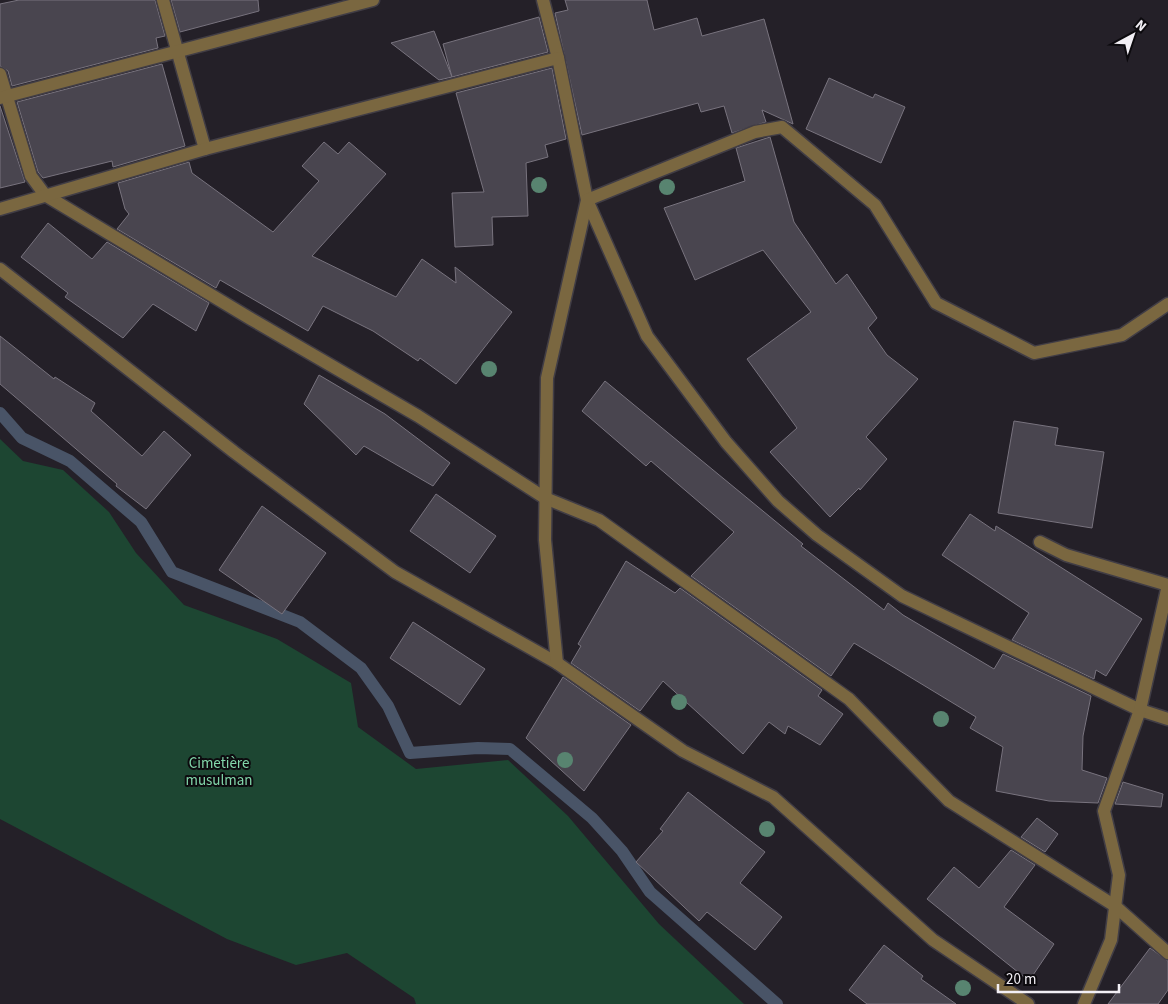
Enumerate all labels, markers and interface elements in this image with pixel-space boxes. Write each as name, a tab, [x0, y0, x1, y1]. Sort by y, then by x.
north arrow	[1108, 10, 1158, 60]
text: N	[1131, 15, 1151, 36]
park label: Cimetière musulman	[185, 753, 253, 791]
scale bar	[998, 962, 1119, 994]
text: 20 m	[1006, 969, 1036, 990]

